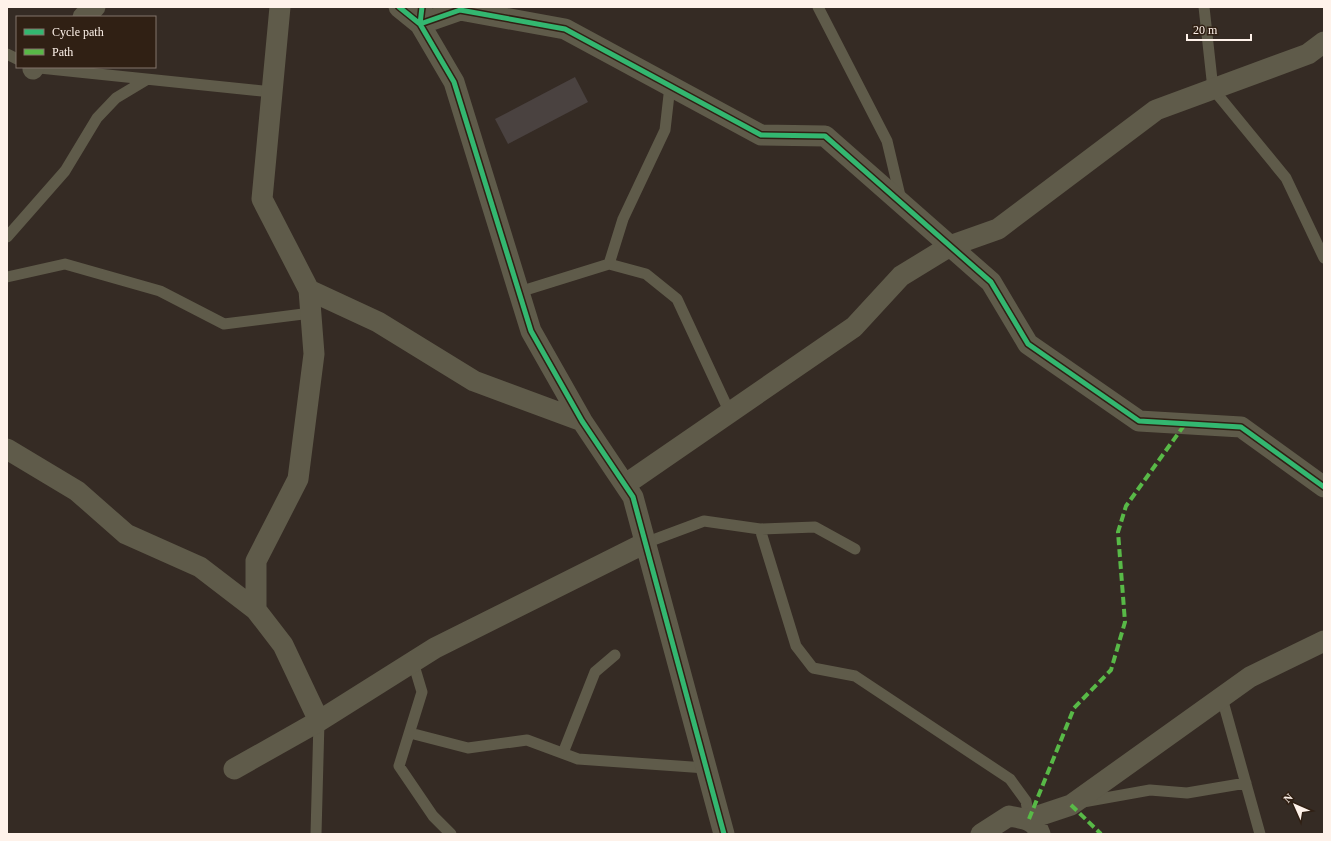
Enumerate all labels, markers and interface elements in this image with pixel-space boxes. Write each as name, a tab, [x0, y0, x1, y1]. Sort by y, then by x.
legend	[16, 16, 156, 68]
scale bar	[1187, 16, 1251, 42]
text: 20 m	[1193, 23, 1218, 37]
text: Cycle path	[52, 25, 104, 39]
text: Path	[52, 45, 73, 59]
north arrow	[1275, 785, 1315, 825]
text: N	[1281, 791, 1295, 805]

